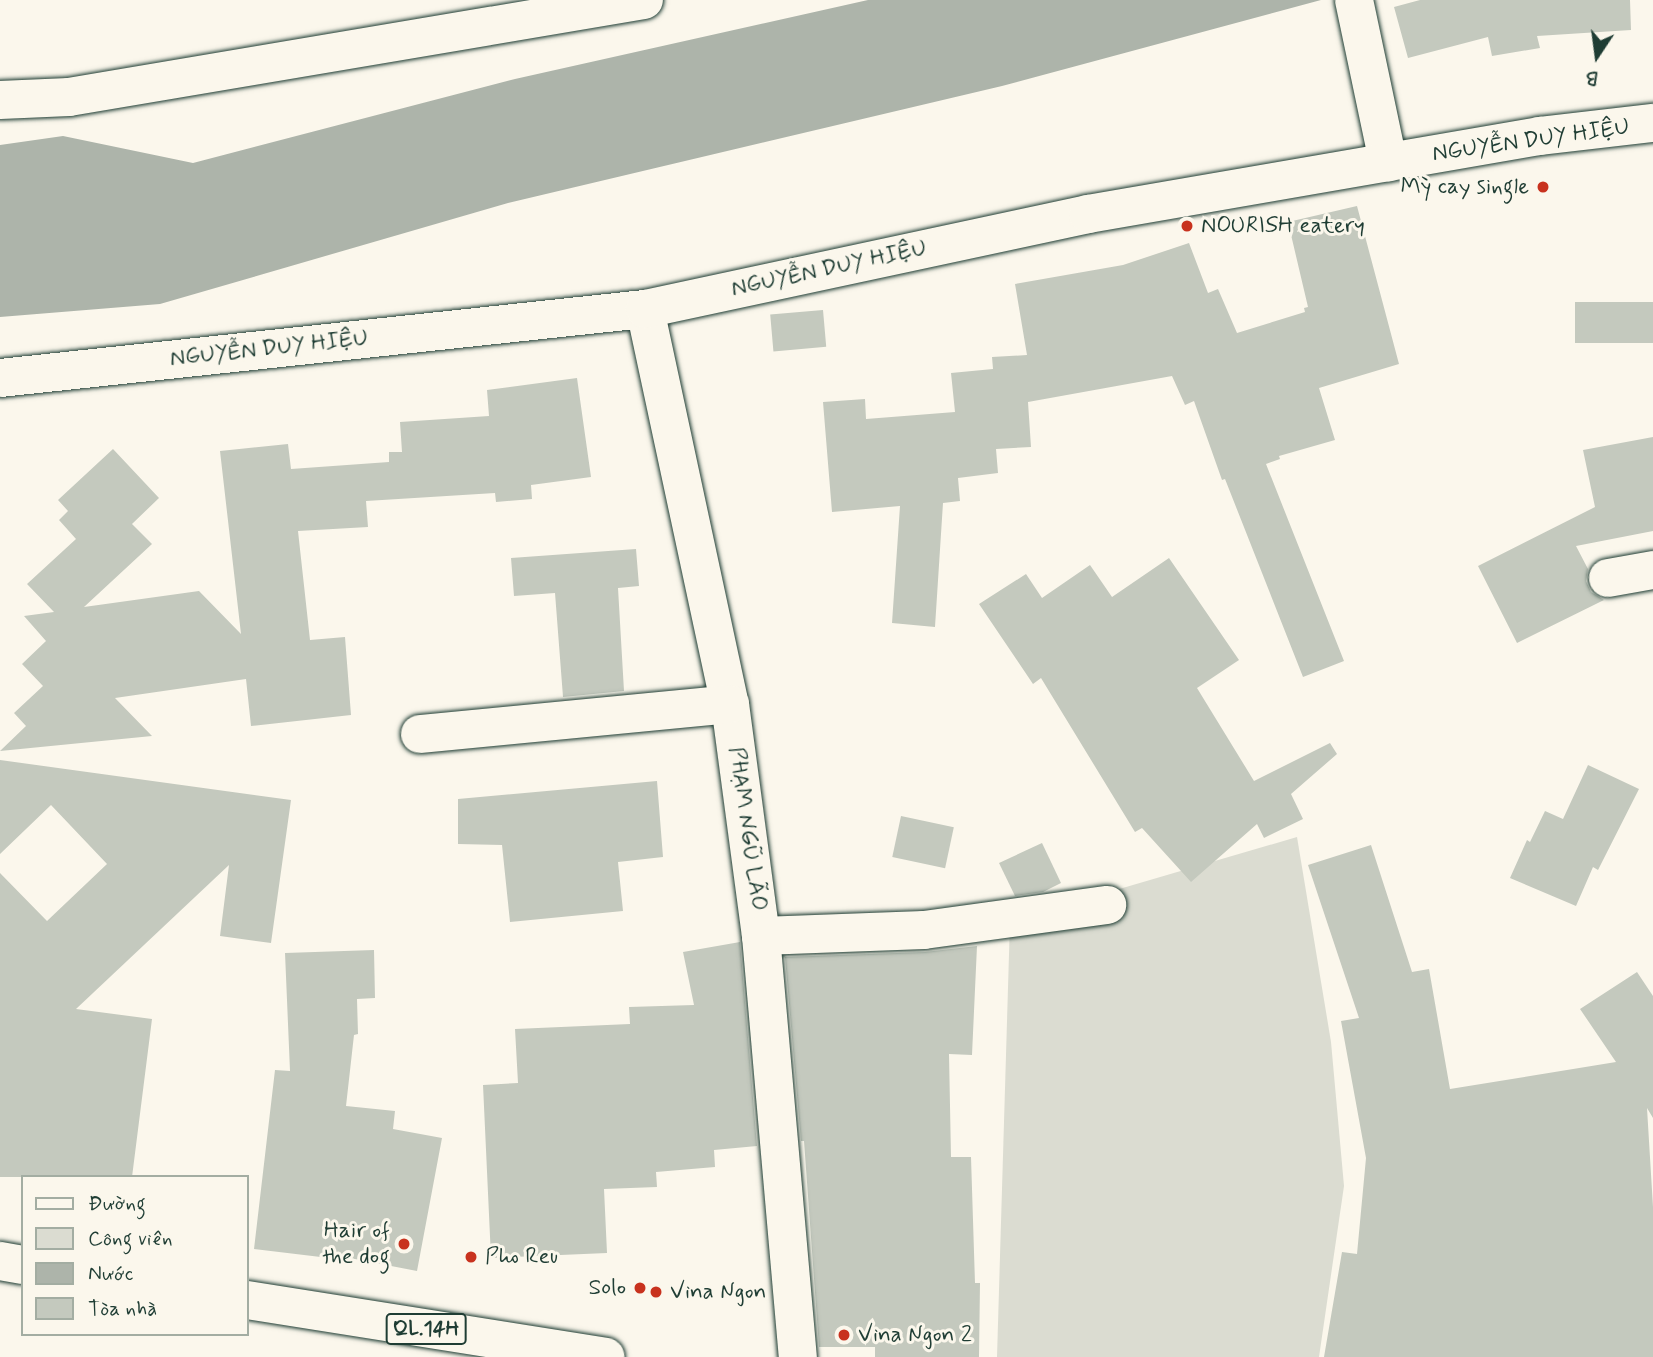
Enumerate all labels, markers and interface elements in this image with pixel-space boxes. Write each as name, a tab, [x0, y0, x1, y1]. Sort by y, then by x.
north arrow	[1562, 21, 1632, 91]
text: B	[1583, 63, 1601, 90]
street label: NGUYỄN DUY HIỆU	[1431, 114, 1631, 168]
place label: Mỳ cay single	[1396, 173, 1529, 201]
marker: Mỳ cay single	[1535, 179, 1551, 195]
place label: NOURISH eatery	[1201, 212, 1365, 240]
marker: NOURISH eatery	[1179, 218, 1195, 234]
street label: NGUYỄN DUY HIỆU	[729, 235, 929, 303]
street label: NGUYỄN DUY HIỆU	[169, 325, 369, 373]
street label: PHẠM NGŨ LÃO	[722, 746, 772, 912]
legend	[21, 1175, 248, 1336]
text: Đường	[88, 1190, 146, 1218]
place label: Hair of the dog	[322, 1217, 390, 1271]
text: Công viên	[88, 1225, 173, 1253]
marker: Hair of the dog	[396, 1236, 412, 1252]
place label: Pho Reu	[485, 1243, 558, 1271]
marker: Pho Reu	[463, 1249, 479, 1265]
text: Nước	[88, 1260, 133, 1288]
place label: Solo	[588, 1274, 626, 1302]
place label: Vina Ngon	[670, 1278, 773, 1306]
marker: Solo	[632, 1280, 648, 1296]
marker: Vina Ngon	[648, 1284, 664, 1300]
text: Tòa nhà	[88, 1295, 157, 1323]
road number: QL.14H	[384, 1312, 468, 1346]
place label: Vina Ngon 2	[858, 1321, 979, 1349]
marker: Vina Ngon 2	[836, 1327, 852, 1343]

